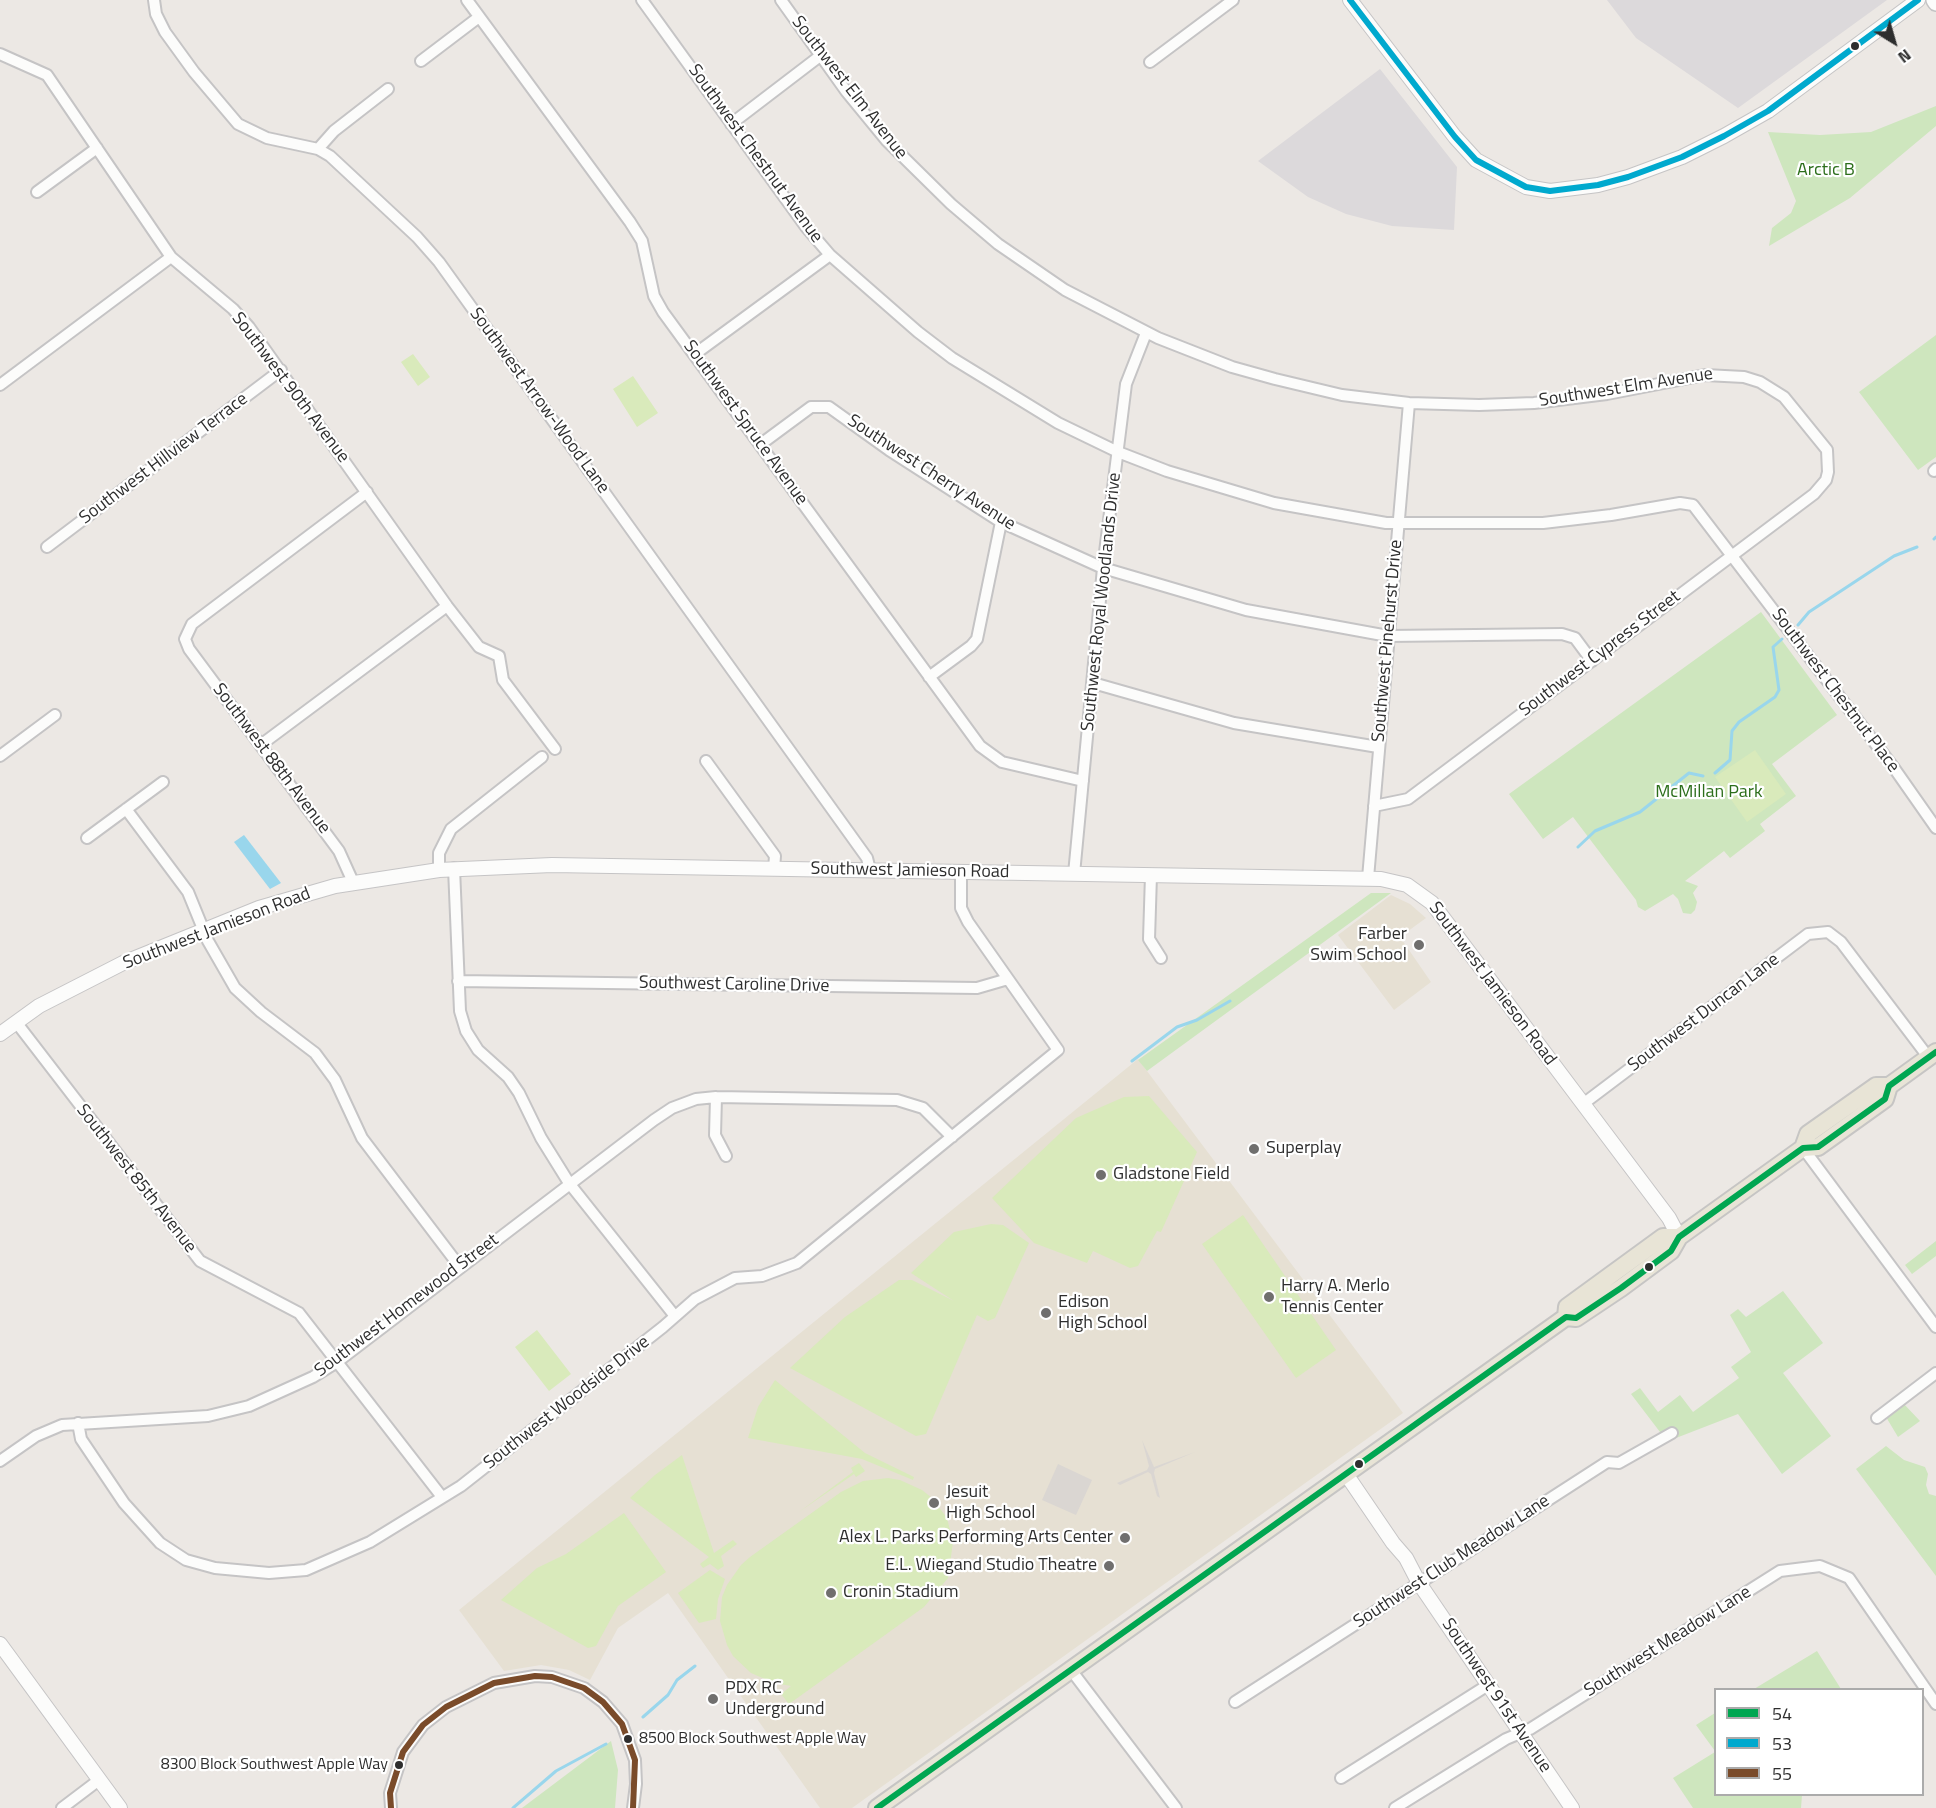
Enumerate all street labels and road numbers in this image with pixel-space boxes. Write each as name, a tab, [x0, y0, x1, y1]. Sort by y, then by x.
street label: Southwest Elm Avenue	[786, 12, 912, 164]
street label: Southwest Chestnut Avenue	[683, 61, 827, 247]
street label: Southwest Arrow-Wood Lane	[464, 304, 614, 498]
street label: Southwest 90th Avenue	[226, 309, 354, 467]
street label: Southwest Spruce Avenue	[678, 336, 812, 510]
street label: Southwest Elm Avenue	[1538, 364, 1714, 412]
street label: Southwest Hillview Terrace	[76, 389, 252, 529]
street label: Southwest Cherry Avenue	[843, 411, 1019, 535]
street label: Southwest Royal Woodlands Drive	[1078, 471, 1126, 733]
street label: Southwest Pinehurst Drive	[1368, 539, 1408, 743]
street label: Southwest Cypress Street	[1515, 586, 1685, 722]
street label: Southwest Chestnut Place	[1766, 605, 1904, 777]
street label: Southwest 88th Avenue	[207, 680, 335, 838]
street label: Southwest Jamieson Road	[810, 858, 1010, 884]
street label: Southwest Jamieson Road	[120, 883, 314, 975]
street label: Southwest Jamieson Road	[1424, 898, 1560, 1070]
street label: Southwest Duncan Lane	[1624, 949, 1784, 1077]
street label: Southwest Caroline Drive	[639, 973, 829, 997]
street label: Southwest 85th Avenue	[71, 1100, 201, 1258]
street label: Southwest Homewood Street	[311, 1230, 503, 1382]
street label: Southwest Woodside Drive	[480, 1332, 654, 1474]
street label: Southwest Club Meadow Lane	[1350, 1491, 1554, 1633]
street label: Southwest Meadow Lane	[1581, 1582, 1755, 1702]
street label: Southwest 91st Avenue	[1436, 1615, 1556, 1777]

